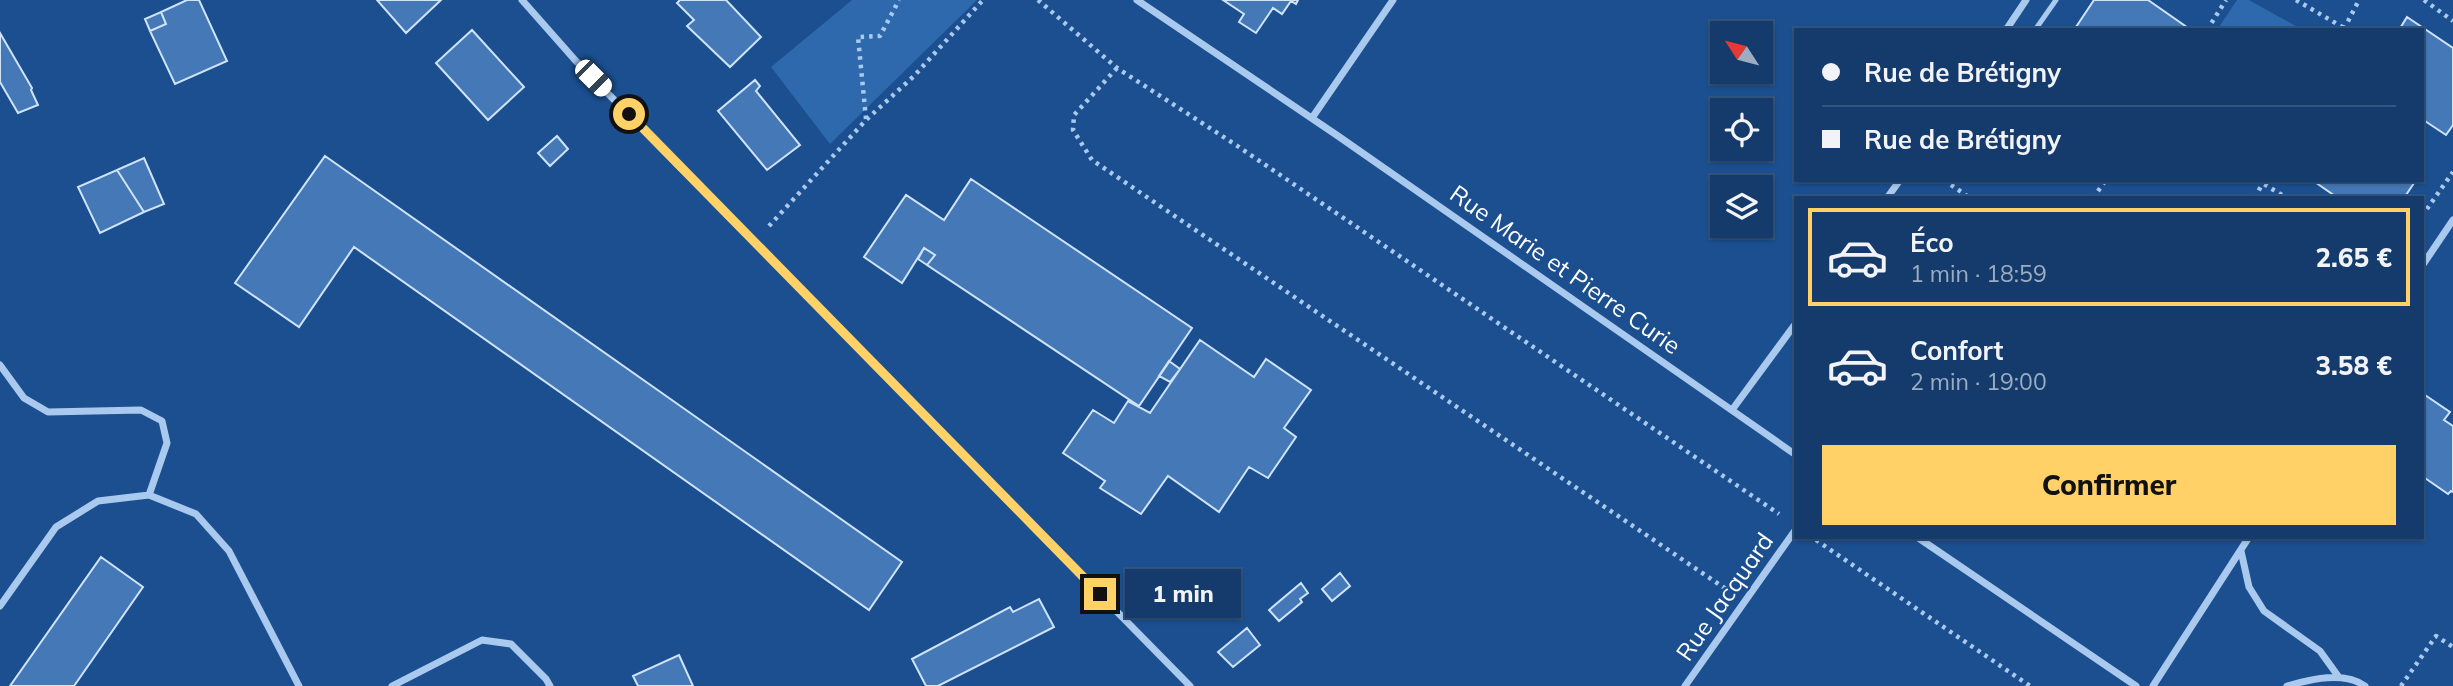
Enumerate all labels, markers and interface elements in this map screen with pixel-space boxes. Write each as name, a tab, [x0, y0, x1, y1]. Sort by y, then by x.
north arrow	[1710, 21, 1773, 84]
map controls	[1710, 21, 1773, 238]
car	[571, 56, 616, 100]
text: Rue de Brétigny	[1864, 56, 2061, 89]
route start	[613, 98, 645, 130]
button: locate	[1710, 98, 1773, 161]
text: Rue de Brétigny	[1864, 123, 2061, 156]
button: layers	[1710, 175, 1773, 238]
street label: Rue Marie et Pierre Curie	[1444, 178, 1687, 360]
icon: car	[1826, 226, 1889, 289]
text: Éco	[1910, 226, 1954, 259]
text: 2.65 €	[2316, 241, 2392, 274]
text: 1 min · 18:59	[1910, 259, 2047, 288]
icon: car	[1826, 334, 1889, 397]
text: Confort	[1910, 334, 2003, 367]
text: 3.58 €	[2316, 349, 2392, 382]
text: 2 min · 19:00	[1910, 367, 2047, 396]
button: Confirmer	[1822, 445, 2396, 525]
street label: Rue Jacquard	[1669, 527, 1779, 666]
callout: 1 min	[1124, 570, 1240, 618]
route end	[1084, 578, 1116, 610]
text: 1 min	[1152, 579, 1214, 608]

